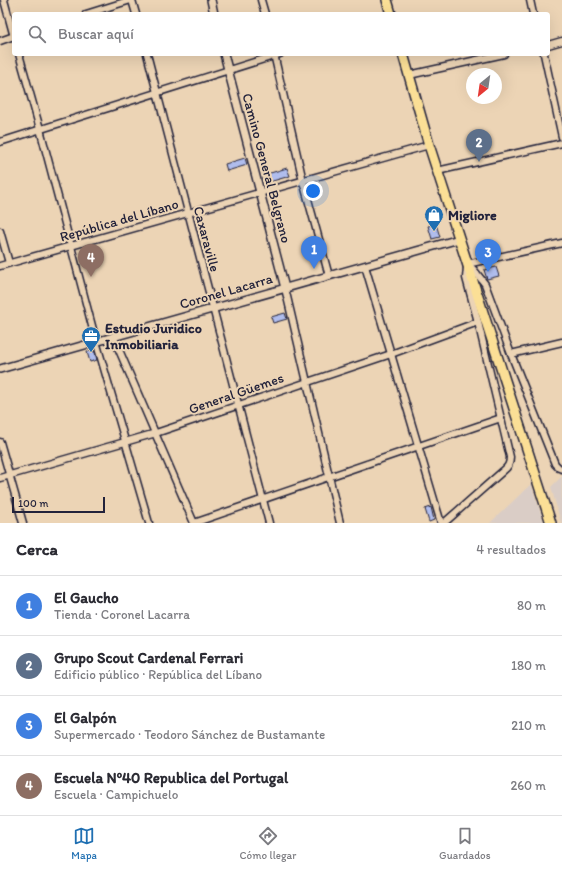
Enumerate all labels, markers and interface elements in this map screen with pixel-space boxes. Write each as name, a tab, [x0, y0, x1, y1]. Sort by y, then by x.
search box	[12, 12, 550, 56]
icon: search	[26, 23, 48, 45]
text: Buscar aquí	[58, 25, 134, 43]
north arrow	[466, 68, 502, 104]
street label: Camino General Belgrano	[238, 91, 295, 245]
pin: 2	[466, 129, 492, 162]
your location	[303, 181, 323, 201]
street label: República del Líbano	[58, 195, 180, 246]
street label: Caxaraville	[190, 204, 224, 274]
shop icon: Migliore	[423, 204, 445, 232]
place label: Migliore	[448, 207, 497, 224]
pin: 1	[301, 236, 327, 269]
pin: 3	[475, 239, 501, 272]
pin: 4	[78, 244, 104, 277]
street label: Coronel Lacarra	[178, 270, 275, 313]
place label: Estudio Juridico Inmobiliaria	[105, 320, 202, 353]
office icon: Estudio Juridico Inmobiliaria	[80, 325, 102, 353]
street label: General Güemes	[186, 369, 286, 418]
scale bar	[12, 495, 105, 514]
text: 100 m	[18, 497, 48, 510]
text: Cerca	[16, 539, 58, 559]
text: 4 resultados	[476, 542, 546, 557]
text: El Gaucho	[54, 589, 119, 607]
text: 1	[26, 598, 32, 613]
text: 80 m	[517, 598, 546, 613]
text: Tienda · Coronel Lacarra	[54, 607, 190, 622]
text: Grupo Scout Cardenal Ferrari	[54, 649, 243, 667]
text: 2	[26, 658, 32, 673]
text: 180 m	[511, 658, 546, 673]
text: Edificio público · República del Líbano	[54, 667, 262, 682]
text: El Galpón	[54, 709, 116, 727]
text: 3	[25, 718, 33, 733]
text: 210 m	[511, 718, 546, 733]
text: Supermercado · Teodoro Sánchez de Bustamante	[54, 727, 325, 742]
text: Escuela Nº40 Republica del Portugal	[54, 769, 288, 787]
text: 4	[25, 778, 33, 793]
text: 260 m	[510, 778, 546, 793]
text: Escuela · Campichuelo	[54, 787, 178, 802]
tab: Mapa	[71, 825, 97, 862]
tab: Cómo llegar	[240, 825, 296, 862]
tab: Guardados	[439, 825, 491, 862]

